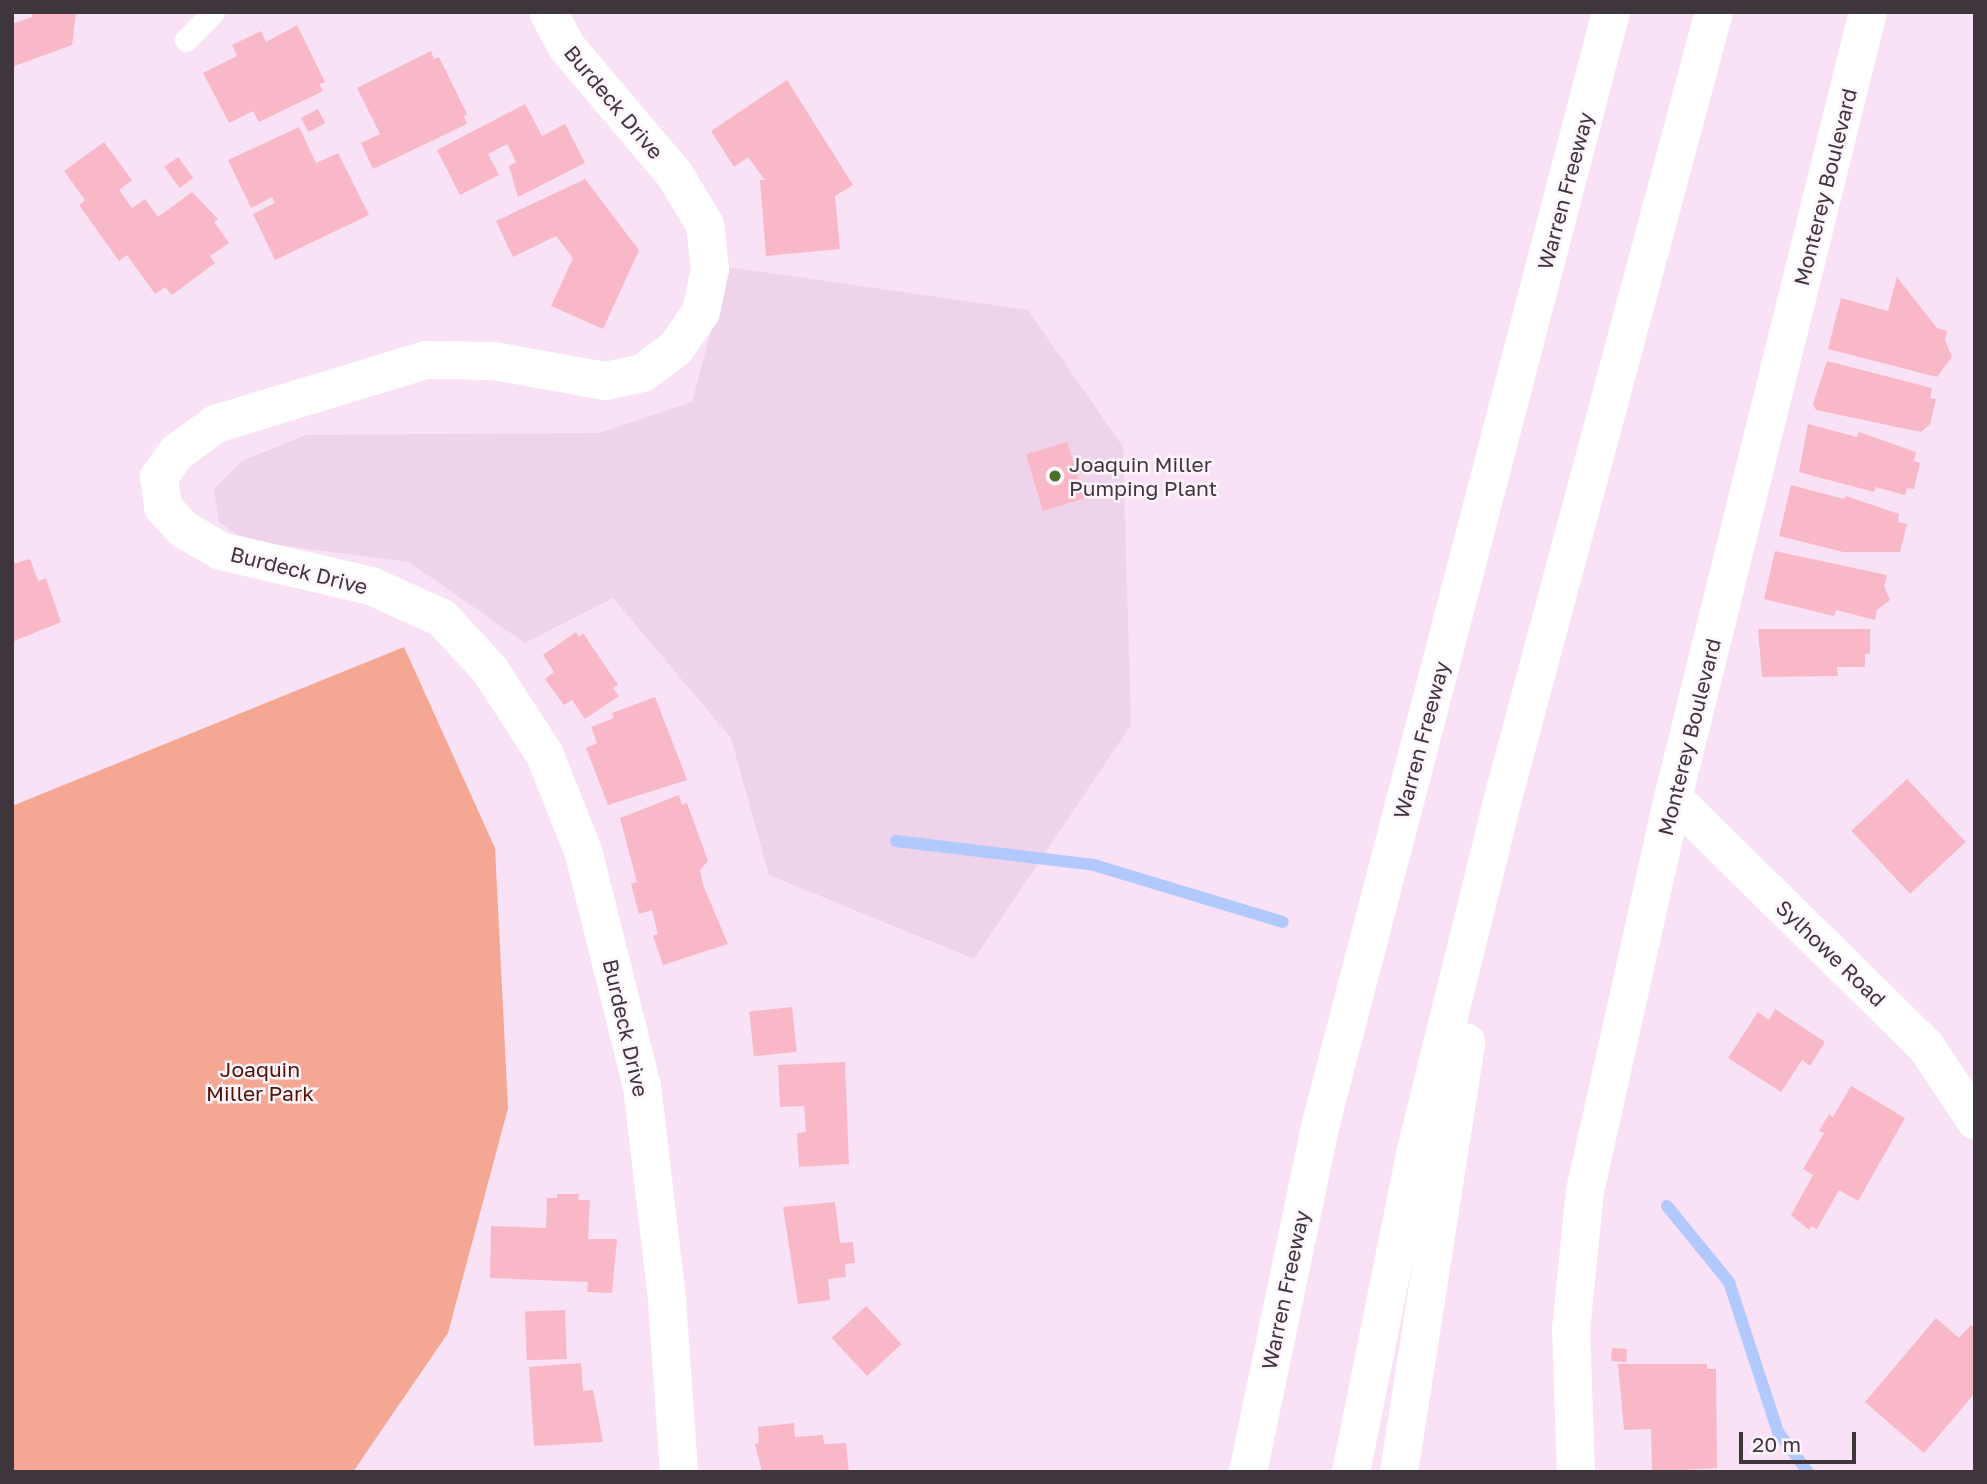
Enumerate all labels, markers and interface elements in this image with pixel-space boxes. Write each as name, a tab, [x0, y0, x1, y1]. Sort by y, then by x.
street label: Burdeck Drive	[559, 40, 669, 164]
street label: Monterey Boulevard	[1788, 86, 1862, 288]
street label: Warren Freeway	[1532, 109, 1598, 273]
place label: Joaquin Miller Pumping Plant	[1069, 451, 1217, 501]
marker: Joaquin Miller Pumping Plant	[1047, 468, 1063, 484]
street label: Burdeck Drive	[228, 541, 370, 599]
street label: Monterey Boulevard	[1652, 636, 1726, 838]
street label: Warren Freeway	[1388, 658, 1454, 822]
street label: Sylhowe Road	[1771, 894, 1891, 1012]
street label: Burdeck Drive	[598, 957, 654, 1099]
park label: Joaquin Miller Park	[206, 1056, 314, 1106]
street label: Warren Freeway	[1256, 1208, 1314, 1372]
scale bar	[1742, 1418, 1859, 1462]
text: 20 m	[1752, 1431, 1801, 1457]

